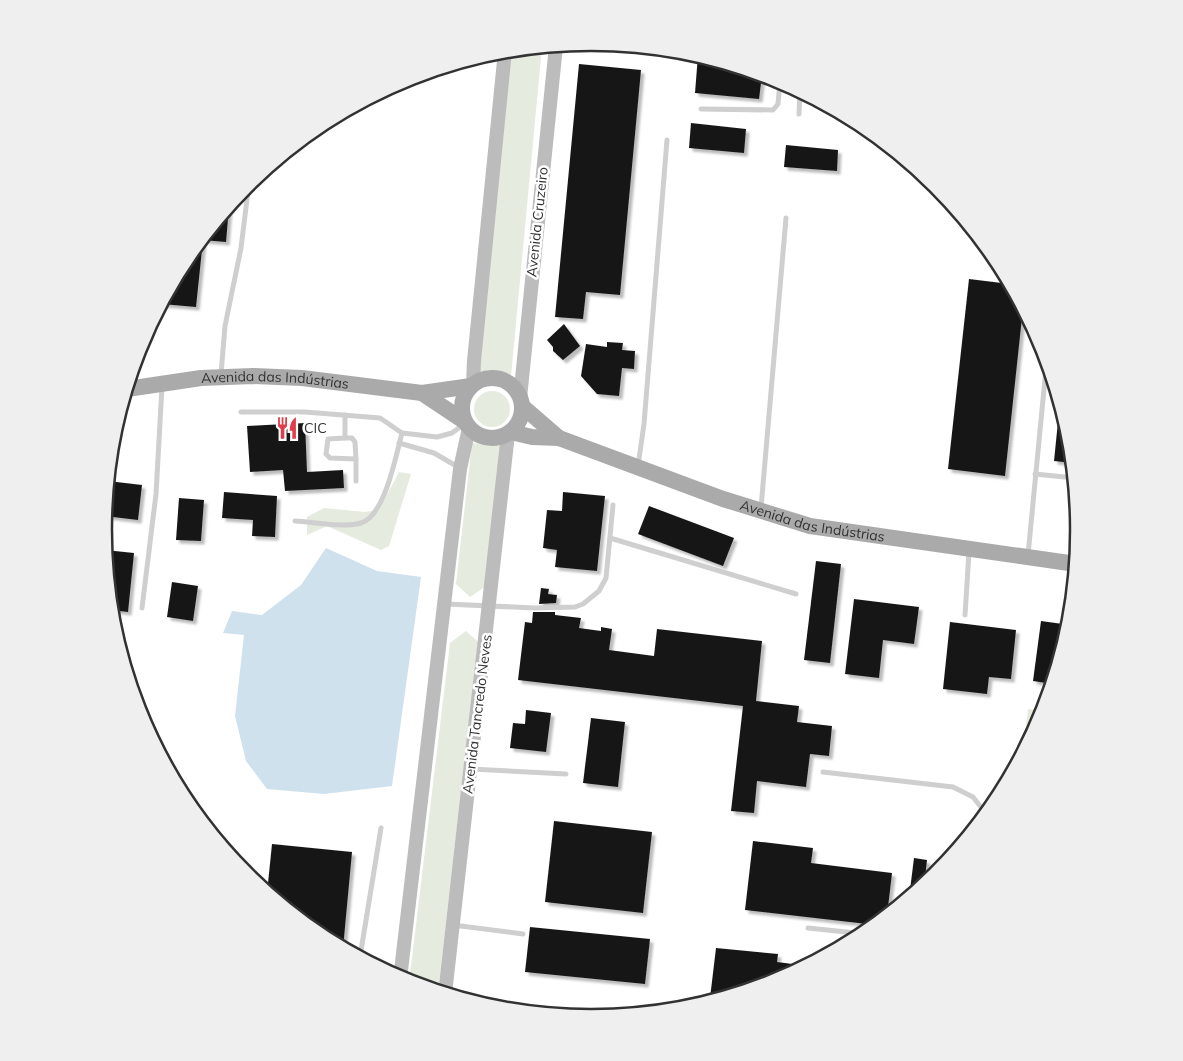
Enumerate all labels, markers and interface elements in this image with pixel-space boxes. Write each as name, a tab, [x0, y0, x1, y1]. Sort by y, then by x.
street label: Avenida Cruzeiro	[522, 166, 552, 278]
street label: Avenida das Indústrias	[201, 367, 350, 393]
restaurant icon: CIC	[274, 415, 300, 441]
place label: CIC	[304, 419, 327, 437]
street label: Avenida das Indústrias	[738, 496, 886, 546]
street label: Avenida Tancredo Neves	[458, 633, 496, 795]

